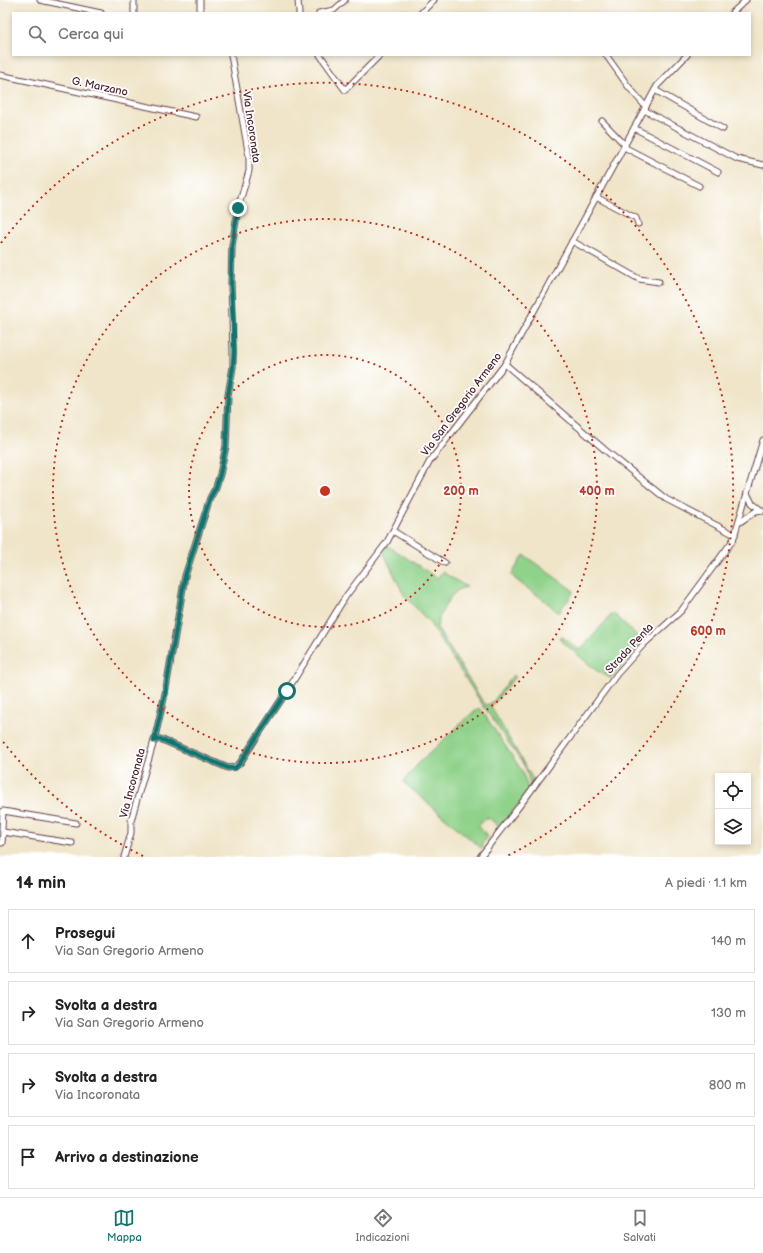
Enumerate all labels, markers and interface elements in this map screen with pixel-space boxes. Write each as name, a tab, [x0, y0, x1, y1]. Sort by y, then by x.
search box	[12, 12, 751, 56]
icon: search	[26, 23, 48, 45]
text: Cerca qui	[58, 25, 124, 44]
street label: G. Marzano	[71, 74, 129, 99]
street label: Via Incoronata	[240, 91, 263, 164]
route end	[229, 199, 247, 217]
street label: Via San Gregorio Armeno	[418, 350, 505, 459]
centre of rings	[318, 484, 332, 498]
text: 200 m	[443, 484, 479, 499]
text: 400 m	[579, 484, 615, 499]
street label: Strada Penta	[603, 621, 656, 676]
text: 600 m	[690, 624, 726, 639]
route start	[278, 682, 296, 700]
street label: Via Incoronata	[117, 747, 148, 820]
map controls	[715, 773, 751, 845]
button: locate	[715, 773, 751, 809]
button: layers	[715, 809, 751, 845]
text: 14 min	[16, 873, 66, 893]
text: A piedi · 1.1 km	[665, 875, 747, 891]
text: Prosegui	[55, 924, 115, 943]
icon: ahead	[17, 930, 39, 952]
text: 140 m	[711, 933, 746, 949]
text: Via San Gregorio Armeno	[55, 943, 204, 959]
text: Svolta a destra	[55, 996, 157, 1015]
icon: right	[17, 1002, 39, 1024]
text: 130 m	[711, 1005, 746, 1021]
text: Via San Gregorio Armeno	[55, 1015, 204, 1031]
text: Svolta a destra	[55, 1068, 157, 1087]
icon: right	[17, 1074, 39, 1096]
text: 800 m	[709, 1077, 746, 1093]
text: Via Incoronata	[55, 1087, 140, 1103]
icon: arrive	[17, 1146, 39, 1168]
text: Arrivo a destinazione	[55, 1148, 199, 1167]
tab: Mappa	[107, 1207, 142, 1244]
tab: Indicazioni	[356, 1207, 409, 1244]
tab: Salvati	[623, 1207, 656, 1244]

